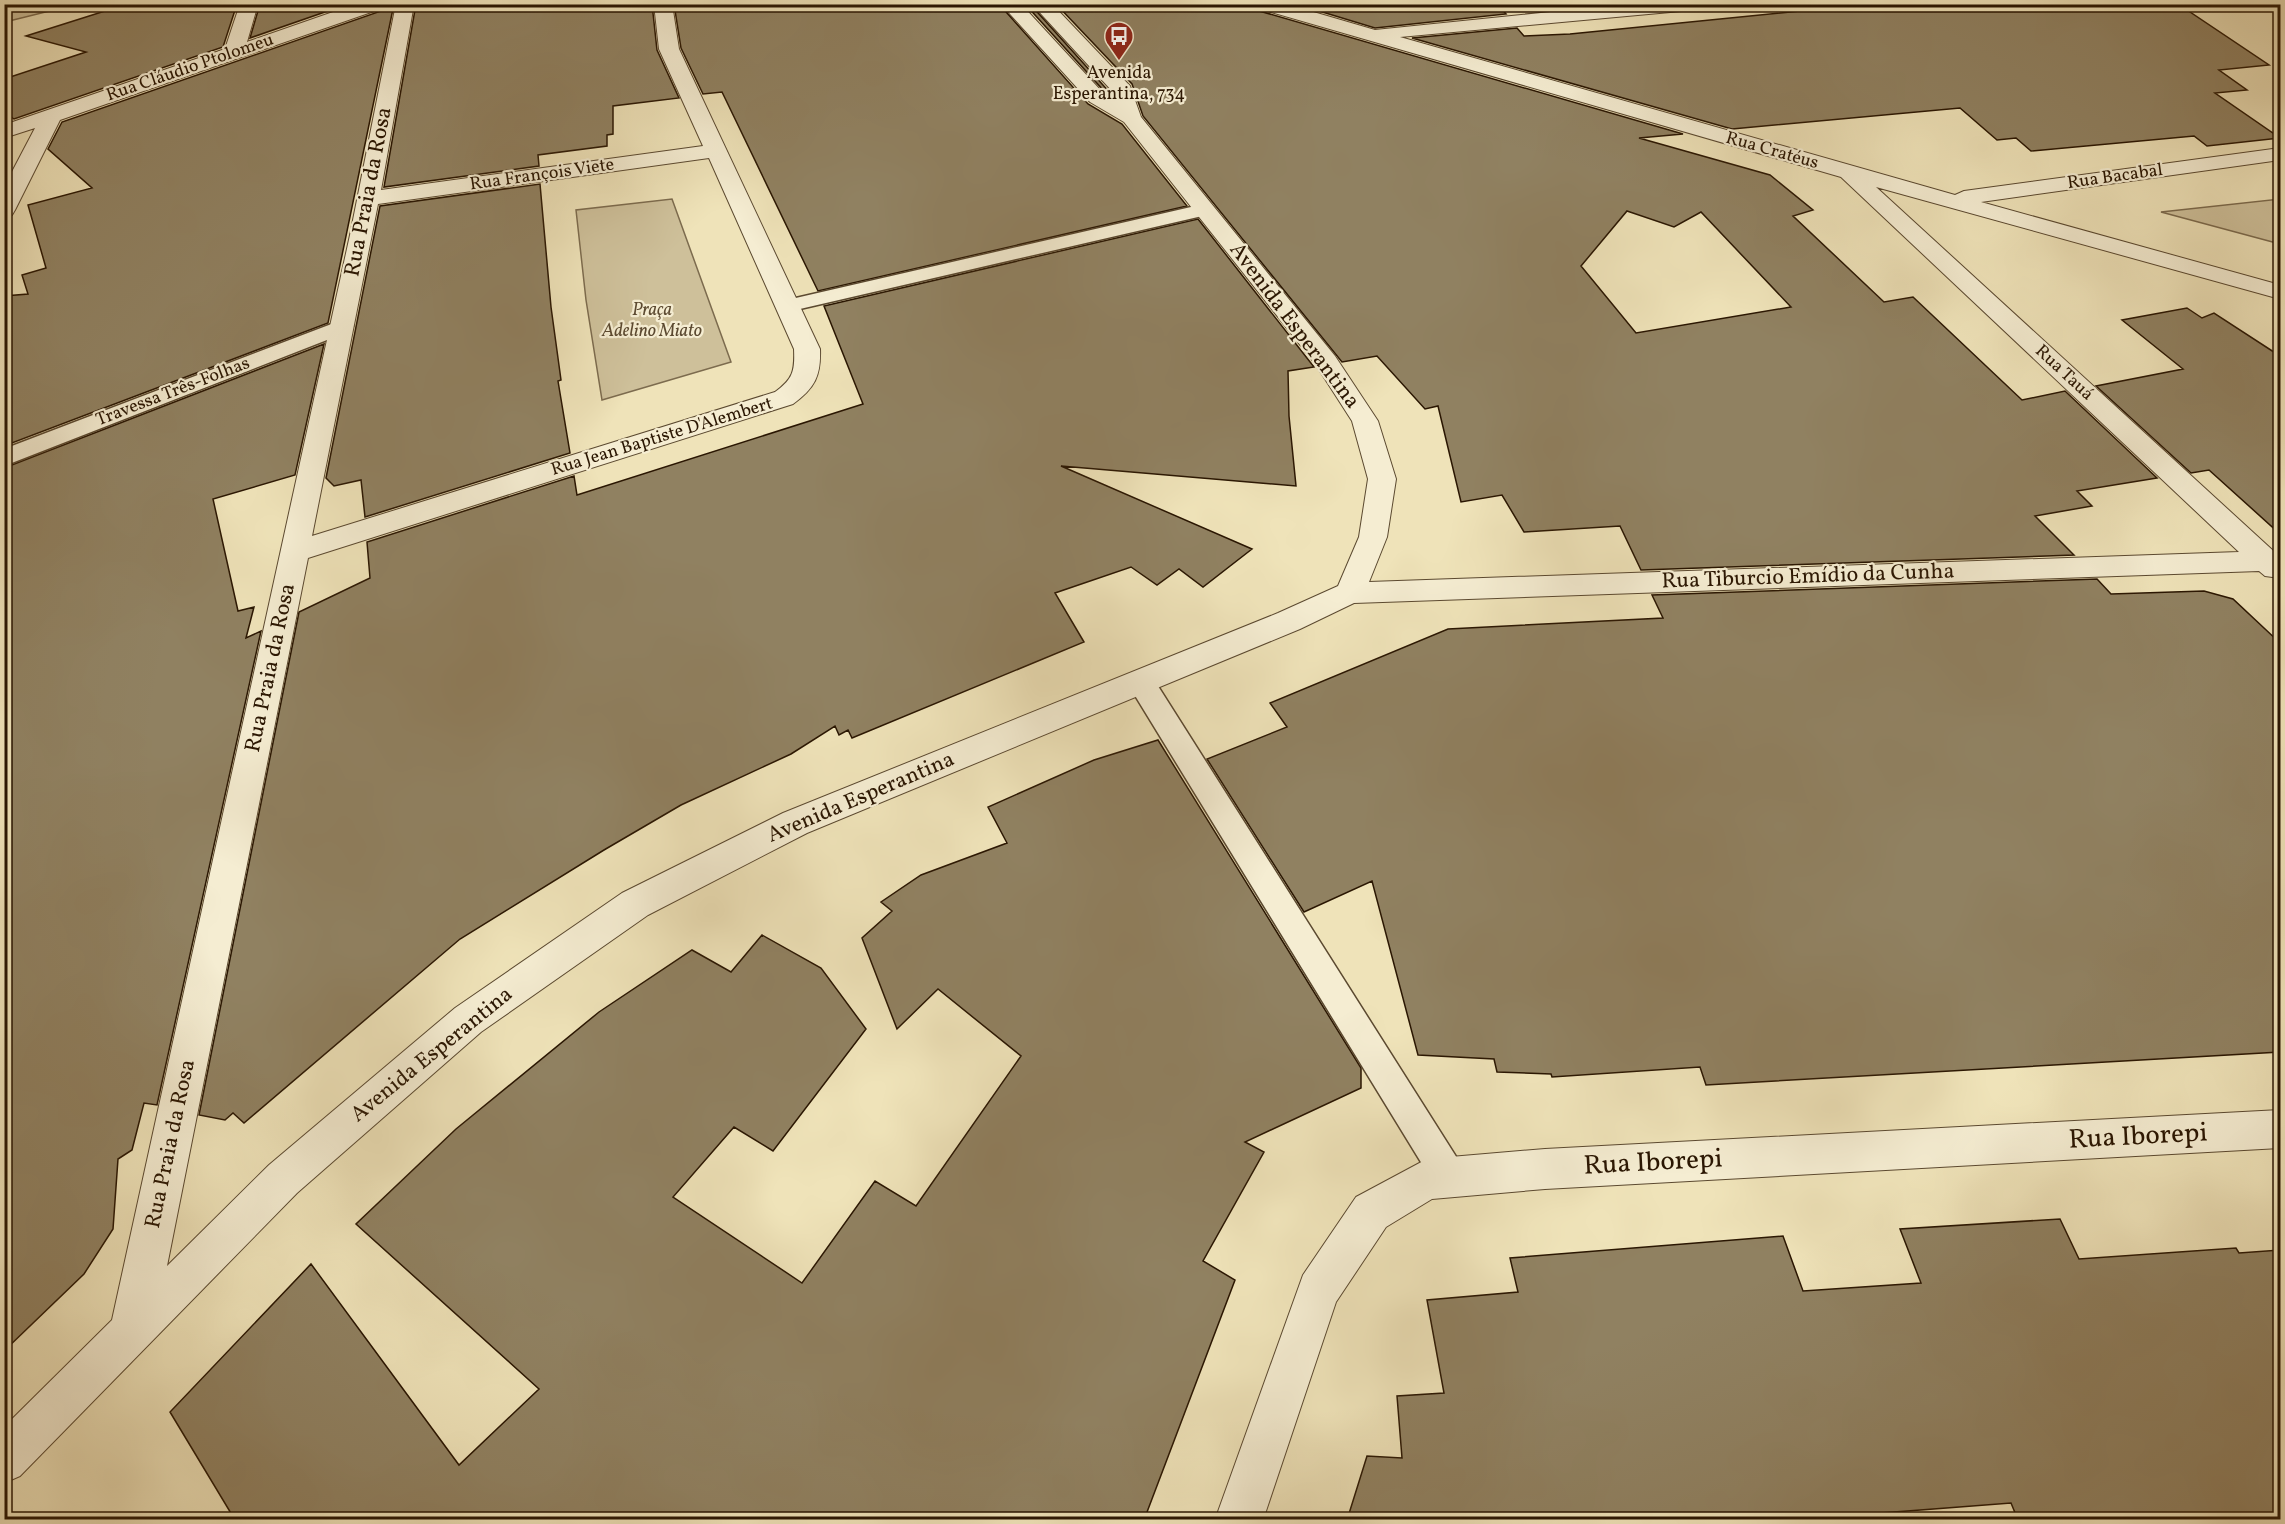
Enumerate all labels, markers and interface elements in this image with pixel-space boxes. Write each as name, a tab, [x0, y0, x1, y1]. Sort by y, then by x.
bus stop icon: Avenida Esperantina, 734	[1103, 20, 1135, 62]
street label: Rua Cláudio Ptolomeu	[103, 28, 277, 108]
place label: Avenida Esperantina, 734	[1053, 61, 1185, 107]
street label: Rua Praia da Rosa	[337, 104, 401, 279]
street label: Rua Cratéus	[1723, 126, 1821, 176]
street label: Rua François Viete	[468, 152, 616, 198]
street label: Rua Bacabal	[2066, 158, 2164, 196]
street label: Avenida Esperantina	[1221, 236, 1367, 416]
park label: Praça Adelino Miato	[601, 298, 702, 344]
street label: Rua Tauá	[2029, 339, 2099, 407]
street label: Travessa Três-Folhas	[92, 351, 254, 433]
street label: Rua Jean Baptiste D'Alembert	[548, 391, 776, 483]
street label: Rua Tiburcio Emídio da Cunha	[1661, 556, 1955, 598]
street label: Rua Praia da Rosa	[238, 581, 304, 755]
street label: Avenida Esperantina	[762, 744, 960, 852]
street label: Avenida Esperantina	[344, 980, 520, 1130]
street label: Rua Praia da Rosa	[138, 1057, 204, 1231]
street label: Rua Iborepi	[2068, 1114, 2208, 1160]
street label: Rua Iborepi	[1583, 1140, 1723, 1186]

